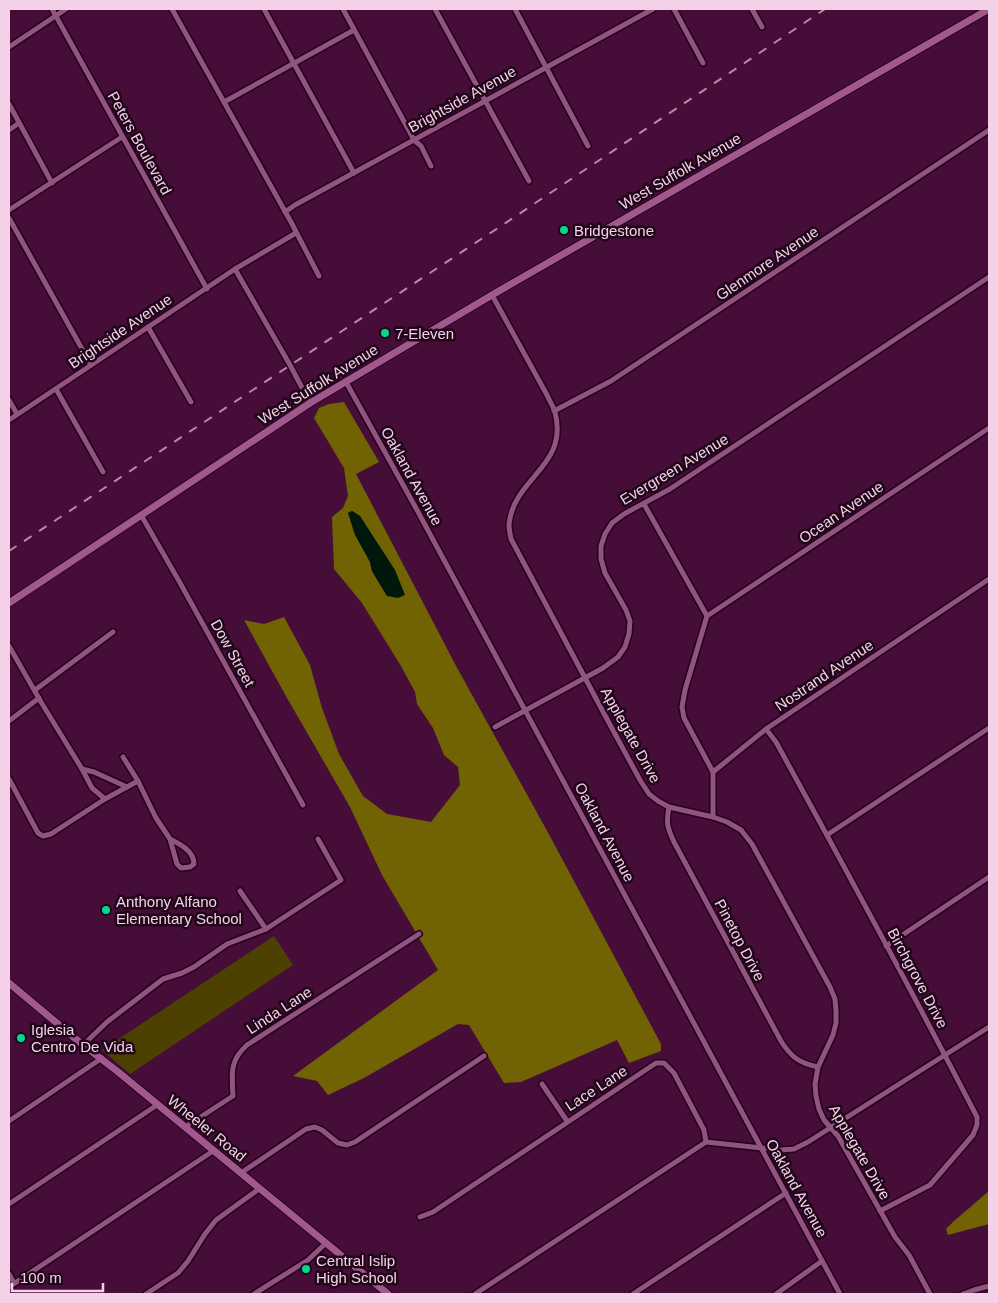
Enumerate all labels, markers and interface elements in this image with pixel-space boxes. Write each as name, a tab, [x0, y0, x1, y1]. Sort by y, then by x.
street label: Brightside Avenue	[405, 62, 519, 136]
street label: Peters Boulevard	[105, 89, 175, 197]
street label: West Suffolk Avenue	[616, 129, 744, 213]
place label: Bridgestone	[574, 222, 654, 239]
street label: Glenmore Avenue	[713, 222, 821, 304]
marker: Bridgestone	[558, 224, 570, 236]
street label: Brightside Avenue	[65, 290, 175, 372]
place label: 7-Eleven	[395, 325, 454, 342]
marker: 7-Eleven	[379, 327, 391, 339]
street label: West Suffolk Avenue	[255, 340, 381, 428]
street label: Oakland Avenue	[378, 424, 446, 528]
street label: Evergreen Avenue	[617, 430, 731, 508]
street label: Ocean Avenue	[796, 478, 886, 546]
street label: Dow Street	[208, 616, 259, 690]
street label: Nostrand Avenue	[772, 636, 876, 714]
street label: Applegate Drive	[598, 684, 664, 786]
street label: Oakland Avenue	[572, 780, 638, 884]
place label: Anthony Alfano Elementary School	[116, 893, 242, 927]
street label: Pinetop Drive	[711, 896, 769, 984]
marker: Anthony Alfano Elementary School	[100, 904, 112, 916]
street label: Birchgrove Drive	[884, 925, 952, 1031]
street label: Linda Lane	[243, 983, 315, 1037]
place label: Iglesia Centro De Vida	[31, 1021, 134, 1055]
marker: Iglesia Centro De Vida	[15, 1032, 27, 1044]
street label: Lace Lane	[562, 1062, 630, 1114]
street label: Wheeler Road	[164, 1091, 250, 1165]
street label: Applegate Drive	[826, 1102, 894, 1202]
street label: Oakland Avenue	[763, 1136, 831, 1240]
place label: Central Islip High School	[316, 1252, 397, 1286]
scale bar	[12, 1260, 104, 1292]
marker: Central Islip High School	[300, 1263, 312, 1275]
text: 100 m	[20, 1269, 62, 1286]

